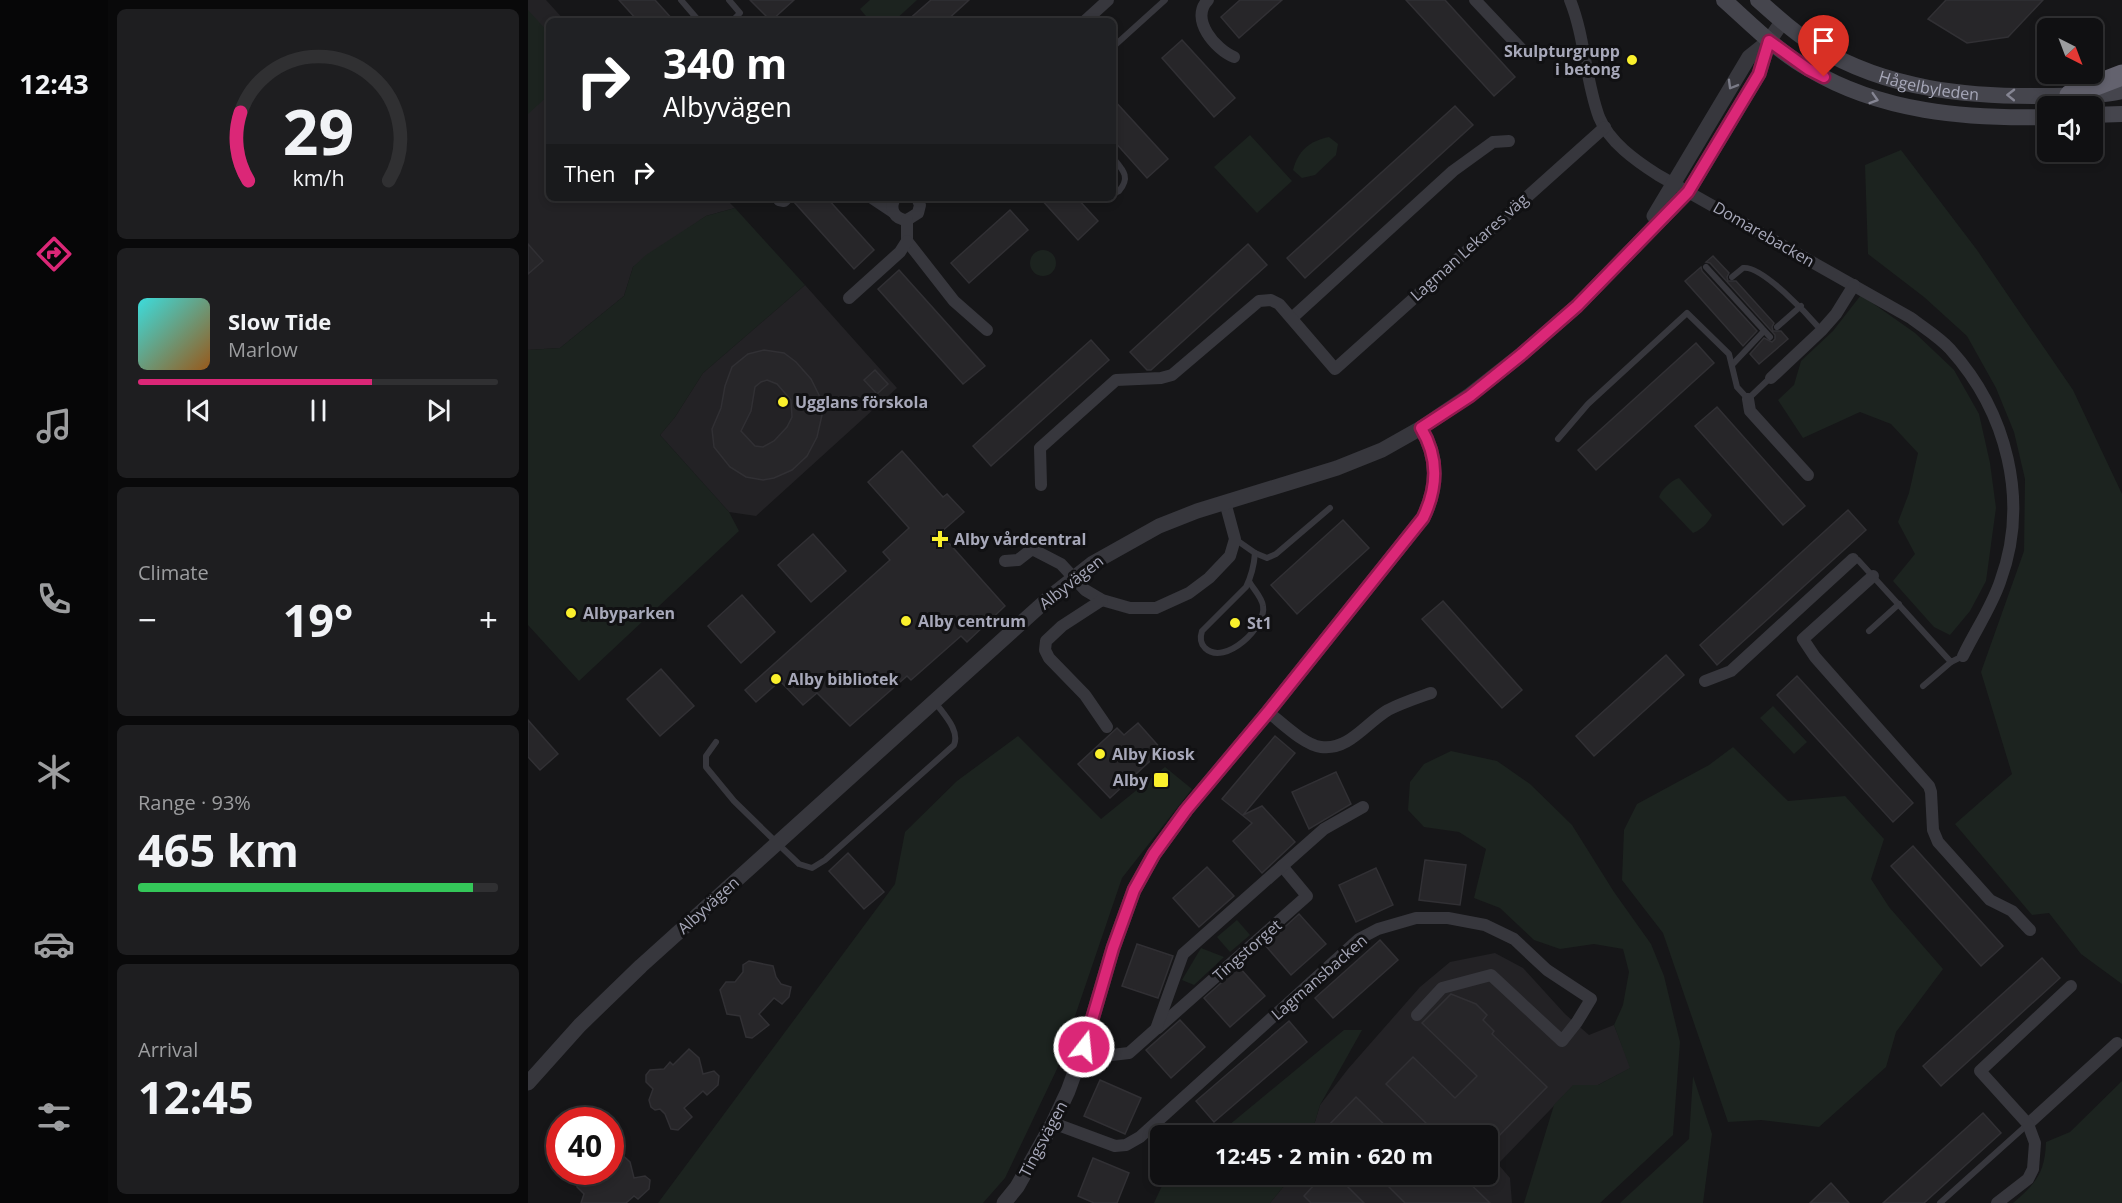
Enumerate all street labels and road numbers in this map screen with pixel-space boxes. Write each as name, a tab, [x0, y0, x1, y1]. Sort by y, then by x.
street label: Hågelbyleden	[1876, 65, 1980, 105]
street label: Lagman Lekares väg	[1405, 188, 1533, 306]
street label: Domarebacken	[1709, 196, 1819, 272]
street label: Albyvägen	[1034, 550, 1108, 614]
street label: Albyvägen	[672, 871, 744, 939]
street label: Tingstorget	[1208, 914, 1286, 986]
street label: Lagmansbacken	[1266, 929, 1372, 1025]
street label: Tingsvägen	[1014, 1097, 1072, 1181]

